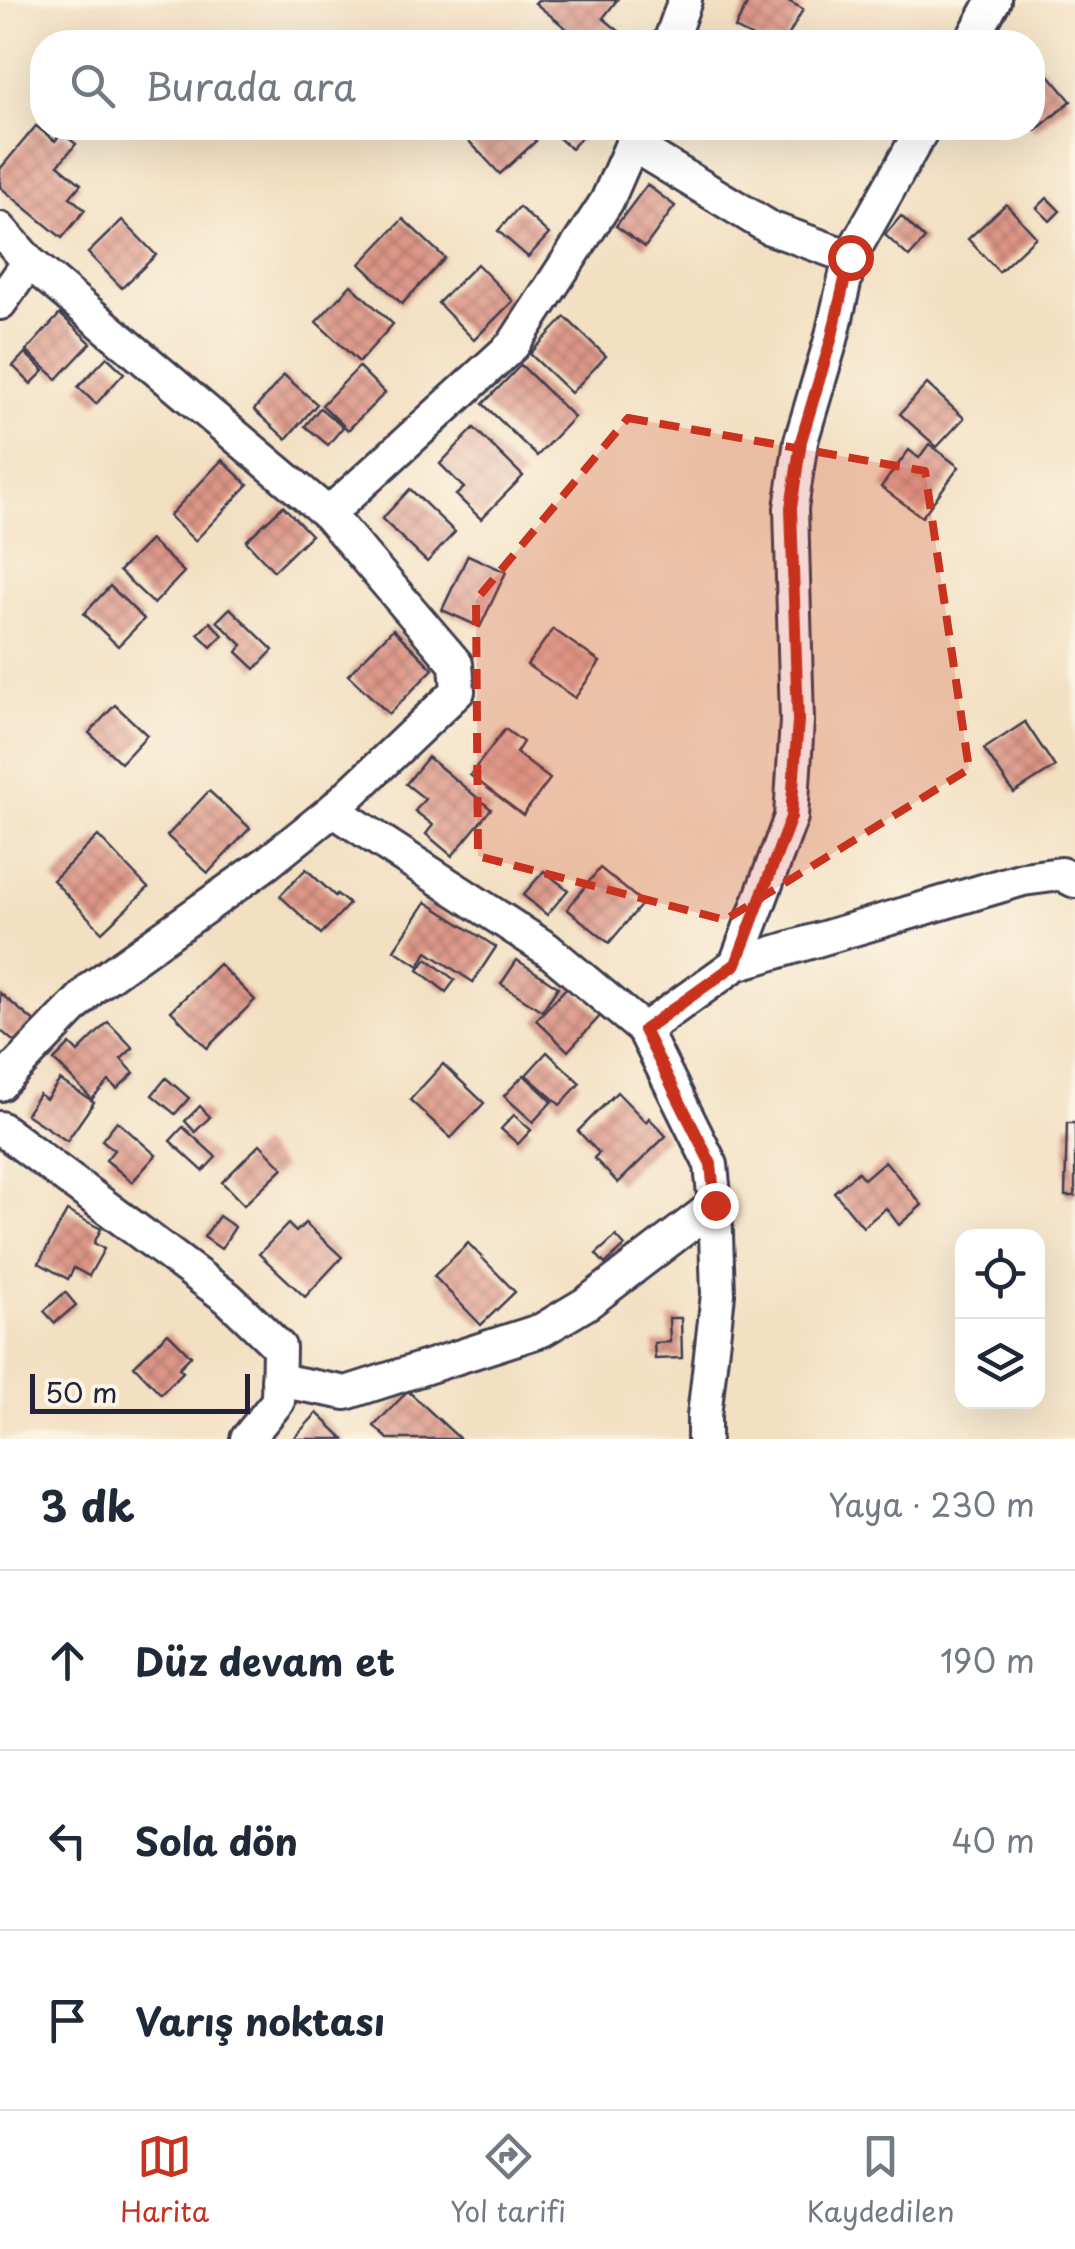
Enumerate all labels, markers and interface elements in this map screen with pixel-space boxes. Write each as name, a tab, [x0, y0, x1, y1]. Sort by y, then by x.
search box	[30, 30, 1045, 140]
text: Burada ara	[145, 57, 356, 114]
icon: search	[65, 58, 120, 113]
route start	[828, 235, 874, 281]
route end	[693, 1183, 739, 1229]
map controls	[955, 1229, 1045, 1409]
button: locate	[955, 1229, 1045, 1319]
button: layers	[955, 1319, 1045, 1409]
scale bar	[30, 1369, 250, 1414]
text: 50 m	[45, 1370, 118, 1413]
text: 3 dk	[40, 1473, 135, 1536]
text: Yaya · 230 m	[828, 1480, 1035, 1528]
text: Düz devam et	[135, 1632, 395, 1689]
icon: ahead	[40, 1633, 95, 1688]
text: 190 m	[940, 1636, 1035, 1684]
text: Sola dön	[135, 1812, 298, 1869]
icon: left	[40, 1813, 95, 1868]
text: 40 m	[951, 1816, 1035, 1864]
text: Varış noktası	[135, 1992, 385, 2049]
icon: arrive	[40, 1993, 95, 2048]
tab: Harita	[120, 2129, 209, 2232]
tab: Yol tarifi	[450, 2129, 566, 2232]
tab: Kaydedilen	[807, 2129, 955, 2232]

